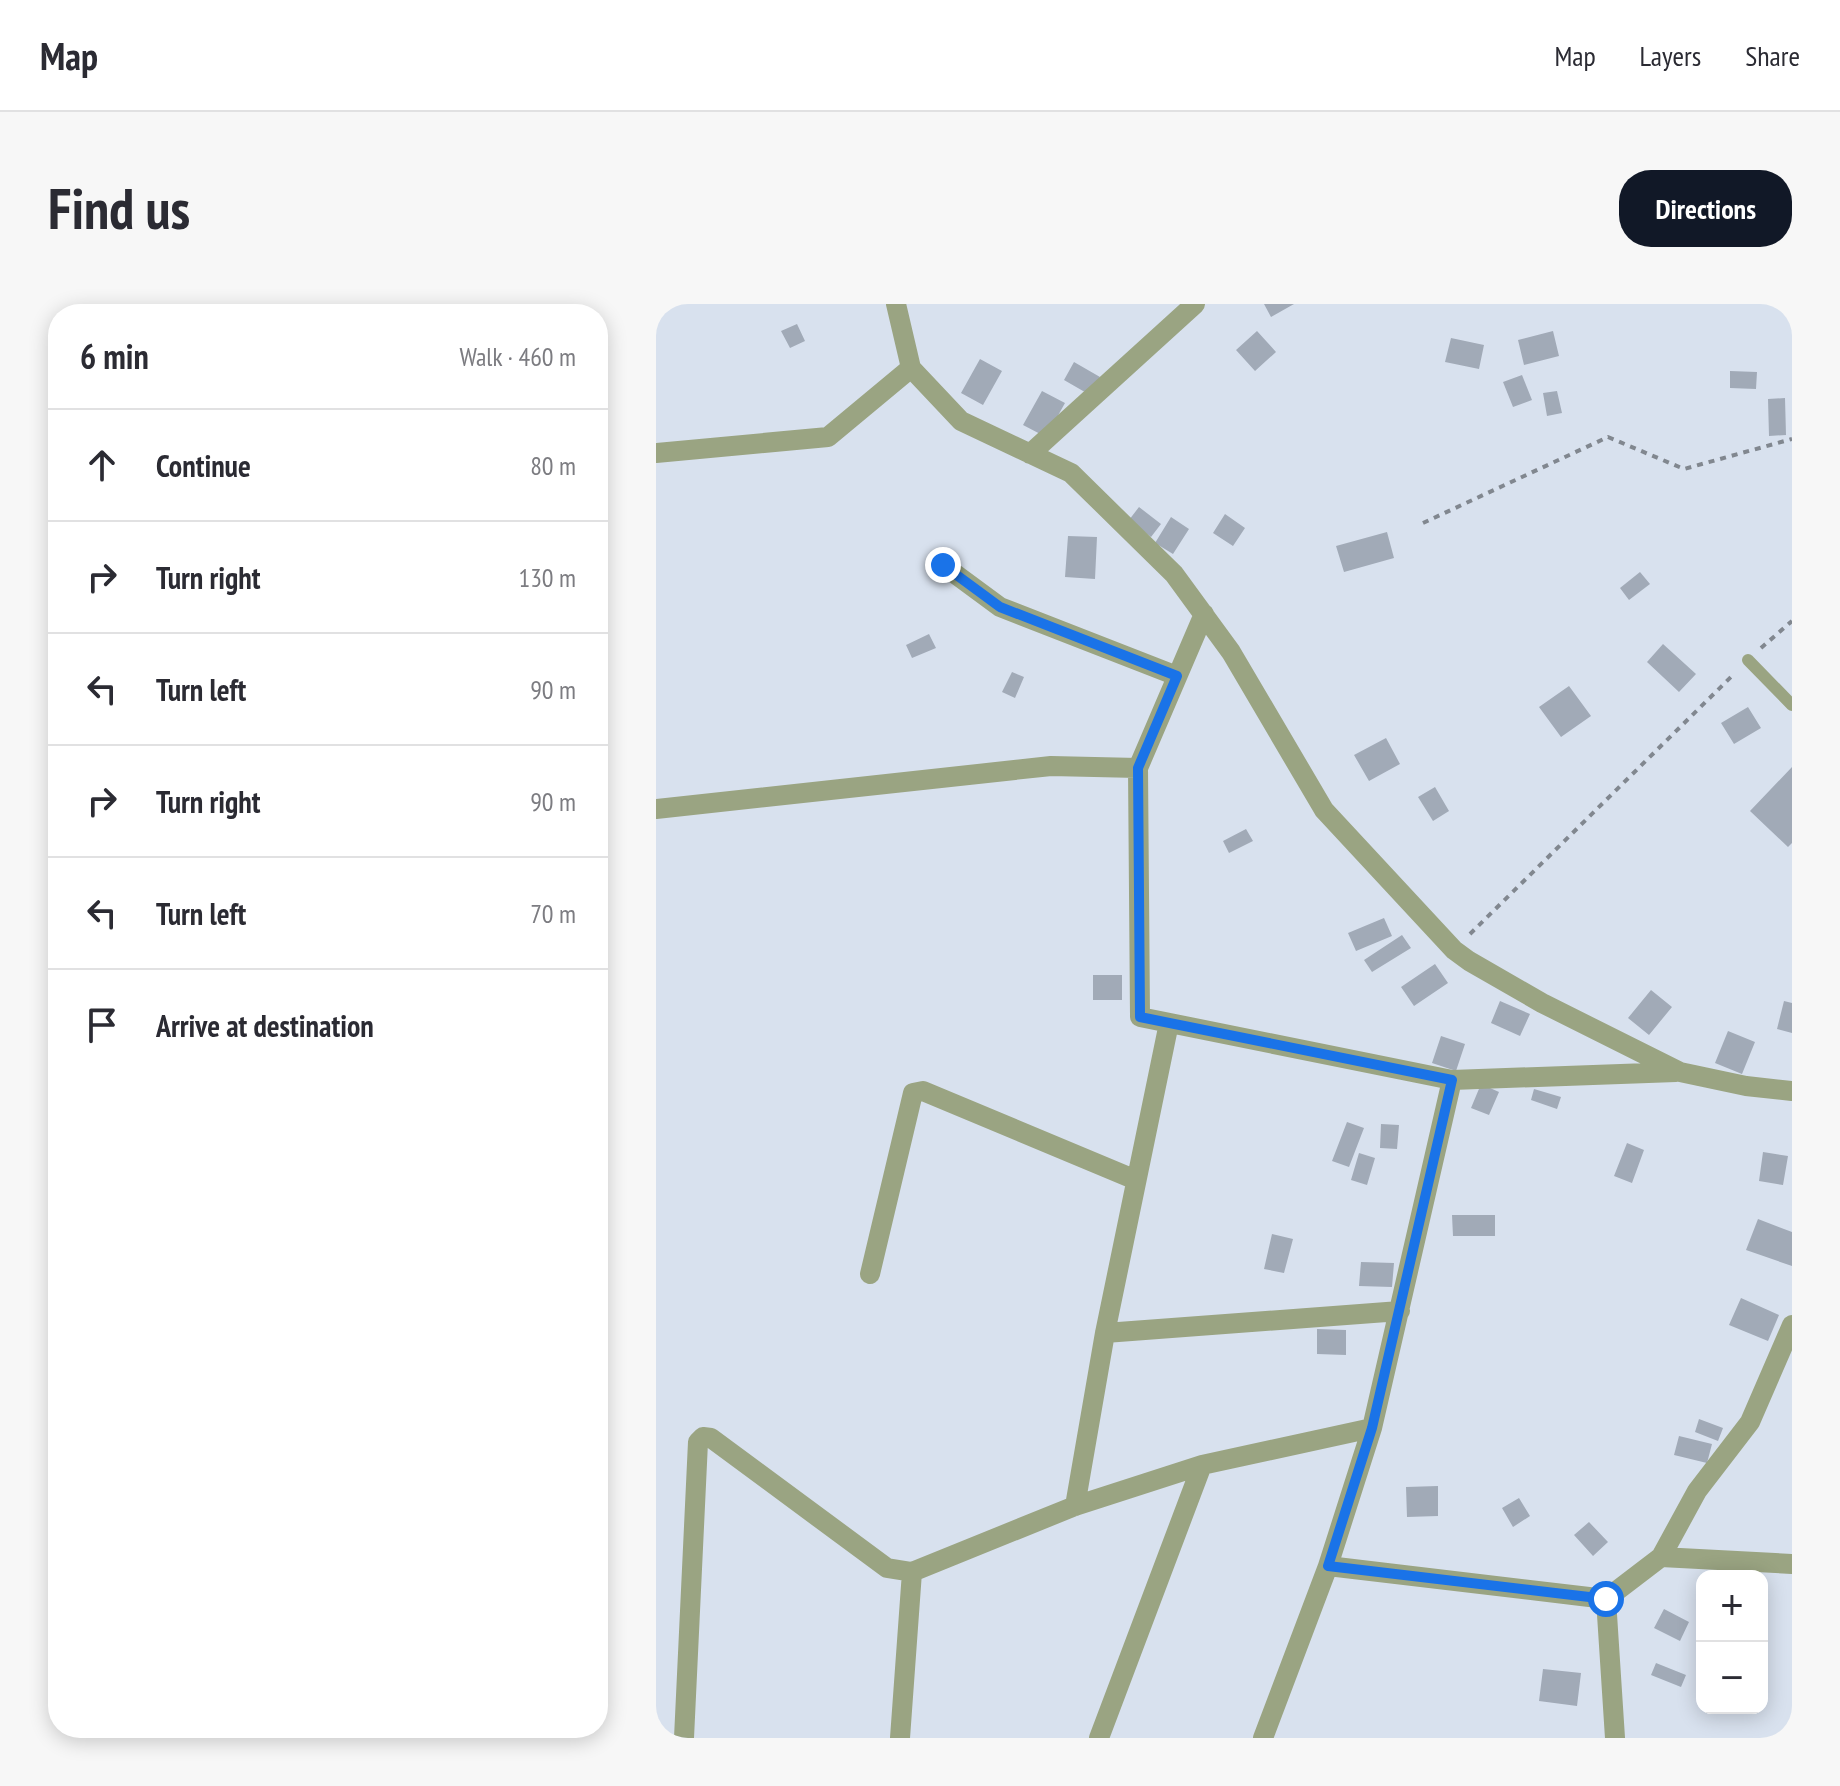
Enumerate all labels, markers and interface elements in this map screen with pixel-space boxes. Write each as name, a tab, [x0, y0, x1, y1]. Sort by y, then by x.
text: Map	[40, 31, 98, 80]
text: Map	[1554, 37, 1596, 74]
text: Layers	[1640, 37, 1701, 74]
text: Share	[1745, 37, 1800, 74]
button: Directions	[1619, 170, 1792, 247]
text: Find us	[48, 172, 190, 244]
text: 6 min	[80, 334, 149, 378]
text: Walk · 460 m	[459, 340, 576, 373]
icon: ahead	[80, 443, 124, 487]
text: Continue	[156, 446, 251, 485]
text: 80 m	[530, 449, 576, 482]
route end	[925, 547, 961, 583]
icon: right	[80, 555, 124, 599]
text: Turn right	[156, 558, 260, 597]
text: 130 m	[518, 561, 576, 594]
icon: left	[80, 667, 124, 711]
text: Turn left	[156, 670, 246, 709]
text: 90 m	[530, 673, 576, 706]
icon: right	[80, 779, 124, 823]
text: Turn right	[156, 782, 260, 821]
text: 90 m	[530, 785, 576, 818]
icon: left	[80, 891, 124, 935]
text: Turn left	[156, 894, 246, 933]
text: 70 m	[530, 897, 576, 930]
icon: arrive	[80, 1003, 124, 1047]
text: Arrive at destination	[156, 1006, 374, 1045]
map controls	[1696, 1570, 1768, 1714]
button: +	[1696, 1570, 1768, 1642]
route start	[1588, 1581, 1624, 1617]
button: −	[1696, 1642, 1768, 1714]

